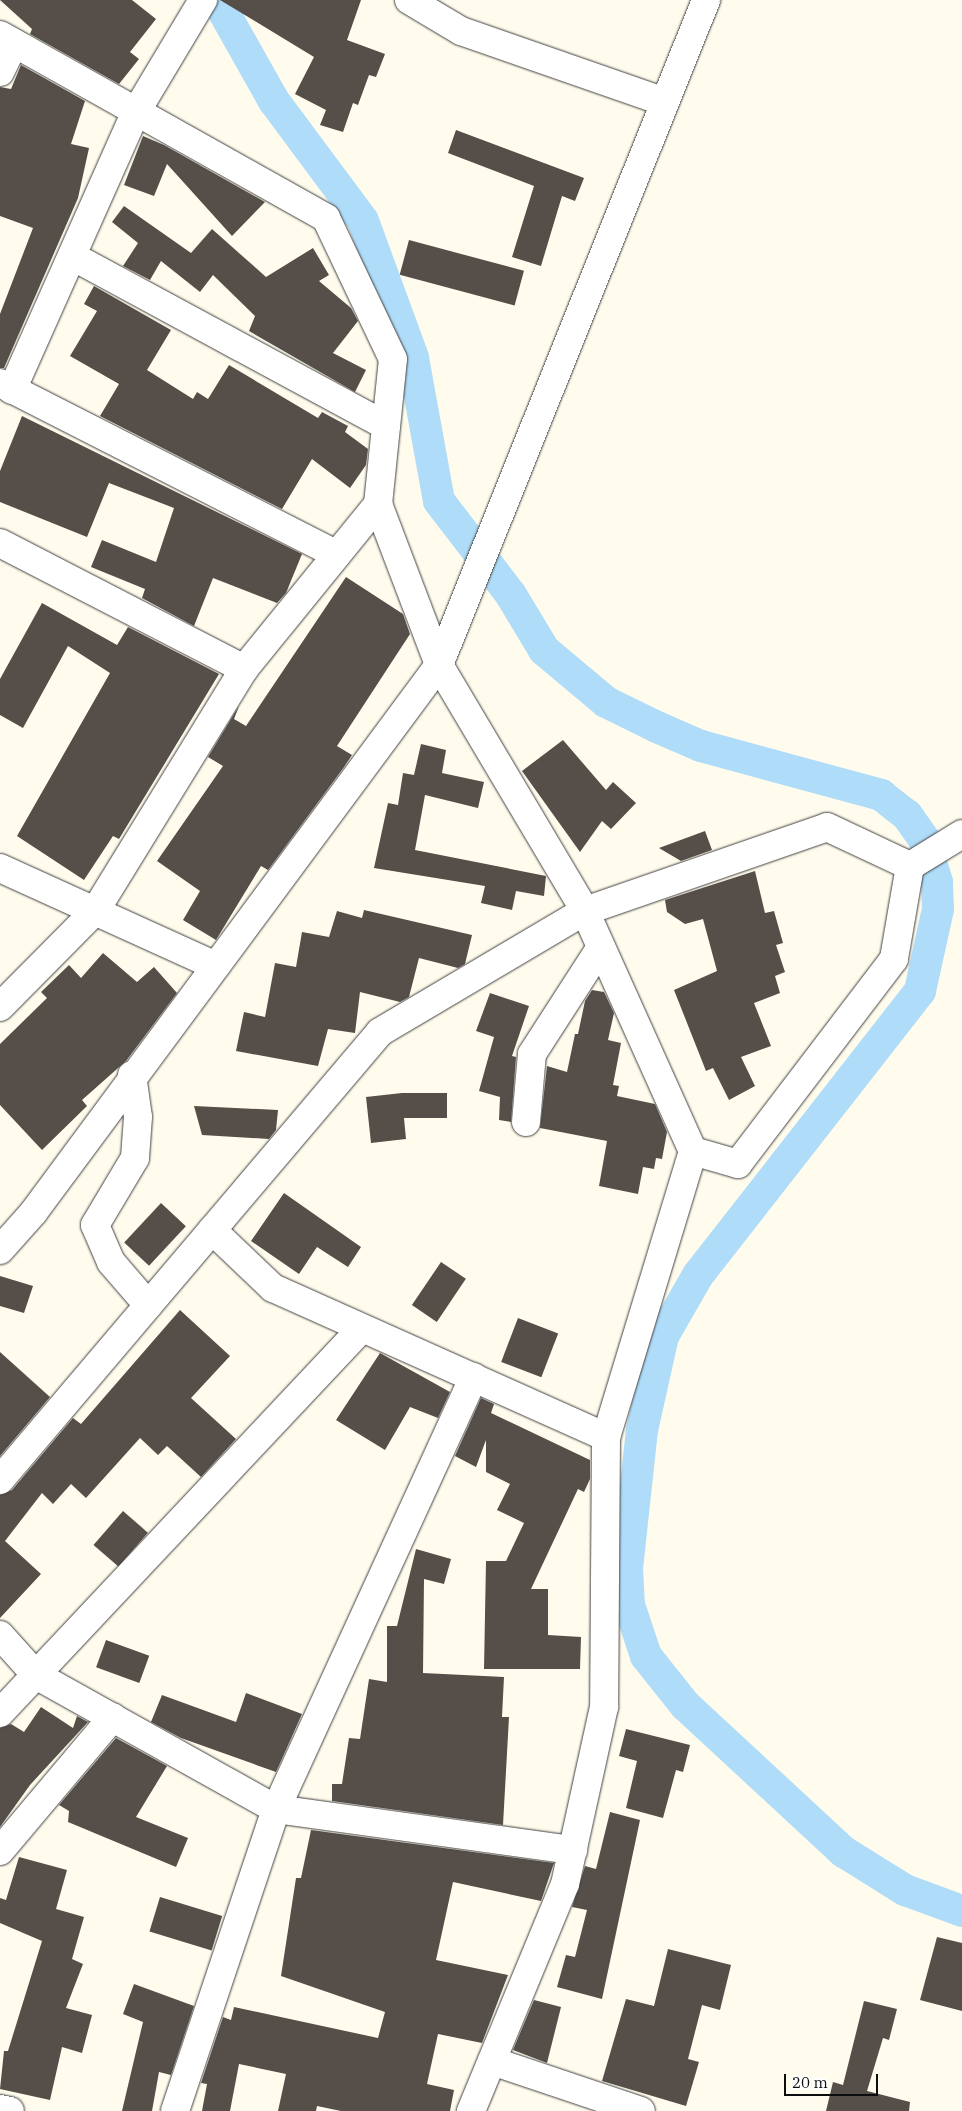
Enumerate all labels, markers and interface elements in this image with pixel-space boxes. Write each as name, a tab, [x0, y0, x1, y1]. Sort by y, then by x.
scale bar	[787, 2064, 881, 2096]
text: 20 m	[792, 2073, 828, 2092]

